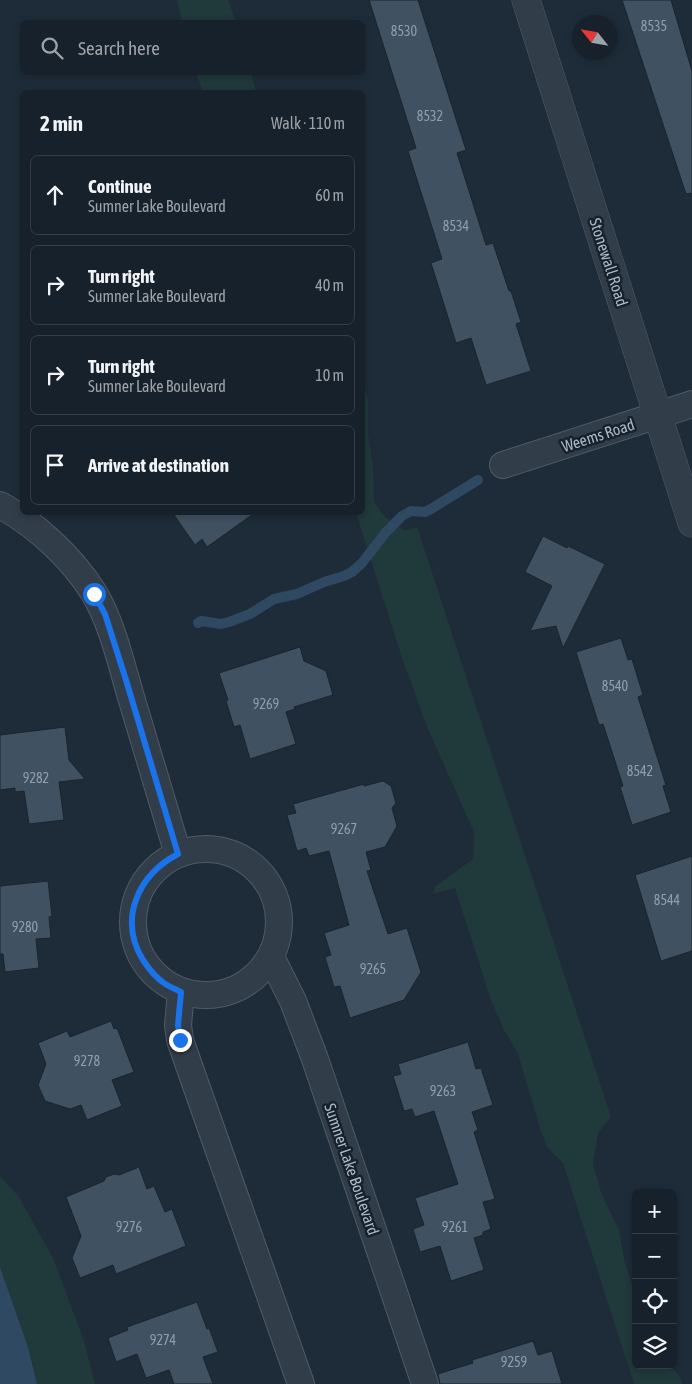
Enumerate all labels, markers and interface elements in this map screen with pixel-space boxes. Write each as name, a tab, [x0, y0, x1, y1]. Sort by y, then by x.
north arrow	[572, 15, 617, 60]
house number: 8535	[641, 18, 667, 34]
search box	[20, 20, 365, 75]
house number: 8530	[391, 23, 418, 39]
icon: search	[38, 34, 66, 62]
text: Search here	[78, 37, 160, 59]
house number: 8532	[417, 108, 443, 124]
text: 2 min	[40, 111, 83, 135]
text: Walk · 110 m	[271, 114, 345, 132]
text: Continue	[88, 175, 152, 197]
icon: ahead	[41, 181, 69, 209]
text: 60 m	[315, 186, 344, 204]
text: Sumner Lake Boulevard	[88, 197, 226, 215]
street label: Stonewall Road	[586, 216, 632, 308]
house number: 8534	[443, 218, 470, 234]
text: Turn right	[88, 265, 155, 287]
icon: right	[41, 271, 69, 299]
text: 40 m	[315, 276, 344, 294]
text: Sumner Lake Boulevard	[88, 287, 226, 305]
text: Turn right	[88, 355, 155, 377]
icon: right	[41, 361, 69, 389]
text: 10 m	[315, 366, 344, 384]
text: Sumner Lake Boulevard	[88, 377, 226, 395]
street label: Weems Road	[559, 415, 637, 455]
icon: arrive	[41, 451, 69, 479]
text: Arrive at destination	[88, 454, 229, 476]
route start	[83, 583, 106, 606]
house number: 8540	[602, 678, 629, 694]
house number: 9269	[253, 696, 279, 712]
house number: 8542	[627, 763, 653, 779]
house number: 9282	[23, 770, 49, 786]
house number: 9267	[331, 821, 357, 837]
house number: 8544	[654, 892, 681, 908]
house number: 9280	[12, 919, 39, 935]
house number: 9265	[360, 961, 386, 977]
route end	[169, 1029, 192, 1052]
house number: 9278	[74, 1053, 101, 1069]
house number: 9263	[430, 1083, 456, 1099]
street label: Sumner Lake Boulevard	[321, 1101, 383, 1237]
map controls	[632, 1189, 677, 1369]
button: +	[632, 1189, 677, 1234]
house number: 9276	[116, 1219, 143, 1235]
house number: 9261	[442, 1219, 468, 1235]
button: −	[632, 1234, 677, 1279]
button: locate	[632, 1279, 677, 1324]
button: layers	[632, 1324, 677, 1369]
house number: 9274	[150, 1332, 177, 1348]
house number: 9259	[501, 1354, 527, 1370]

